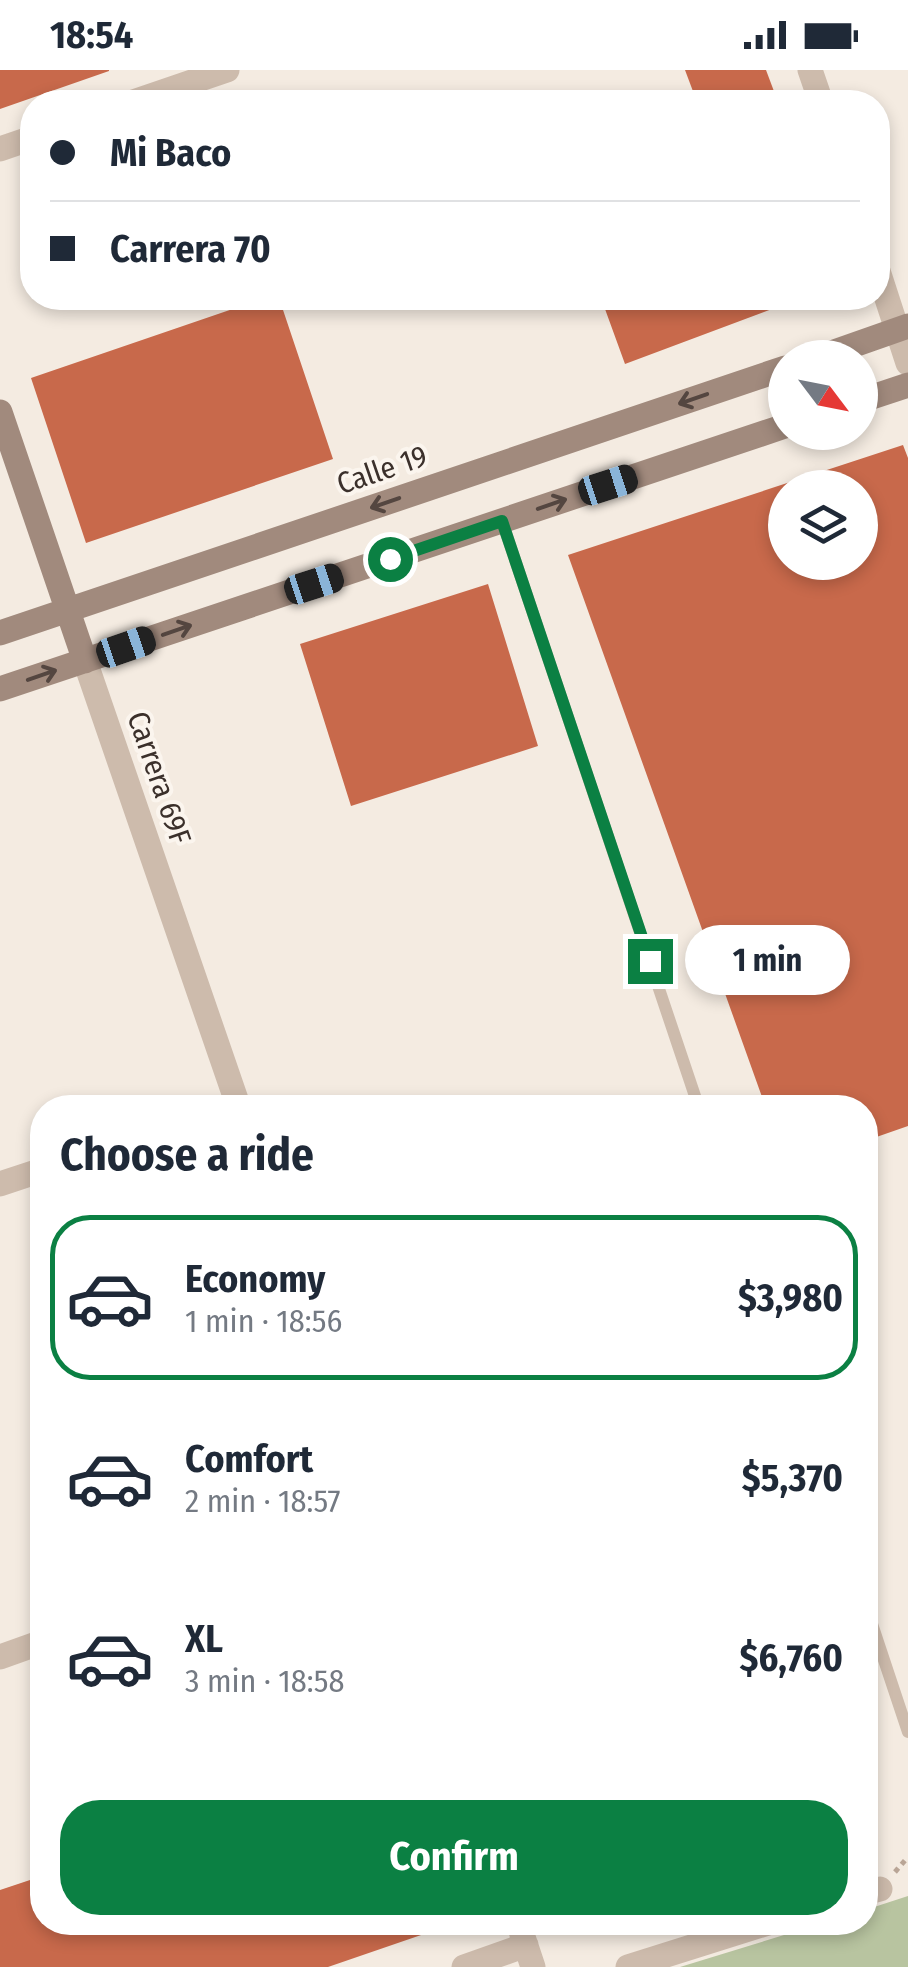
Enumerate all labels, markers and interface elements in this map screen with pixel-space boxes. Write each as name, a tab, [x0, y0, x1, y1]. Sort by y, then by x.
text: 18:54	[50, 12, 133, 58]
text: Mi Baco	[110, 130, 231, 176]
text: Carrera 70	[110, 226, 271, 272]
north arrow	[768, 340, 878, 450]
map controls	[768, 340, 878, 580]
one-way arrow	[677, 392, 709, 410]
street label: Calle 19	[332, 438, 432, 502]
car	[575, 461, 641, 509]
button: layers	[768, 470, 878, 580]
one-way arrow	[535, 494, 567, 512]
one-way arrow	[369, 496, 401, 514]
route start	[368, 537, 413, 582]
car	[281, 560, 347, 608]
one-way arrow	[161, 619, 193, 637]
car	[93, 623, 159, 671]
one-way arrow	[26, 665, 58, 683]
street label: Carrera 69F	[120, 707, 198, 849]
callout: 1 min	[685, 926, 850, 996]
route end	[628, 939, 673, 984]
text: 1 min	[733, 941, 802, 979]
text: Choose a ride	[60, 1128, 314, 1182]
icon: car	[65, 1253, 155, 1343]
text: Economy	[185, 1256, 325, 1302]
text: $3,980	[738, 1275, 843, 1321]
text: 1 min · 18:56	[185, 1302, 342, 1340]
icon: car	[65, 1433, 155, 1523]
text: Comfort	[185, 1436, 313, 1482]
text: $5,370	[742, 1455, 843, 1501]
text: 2 min · 18:57	[185, 1482, 340, 1520]
icon: car	[65, 1613, 155, 1703]
text: XL	[185, 1616, 223, 1662]
text: $6,760	[739, 1635, 843, 1681]
text: 3 min · 18:58	[185, 1662, 344, 1700]
button: Confirm	[60, 1800, 848, 1915]

